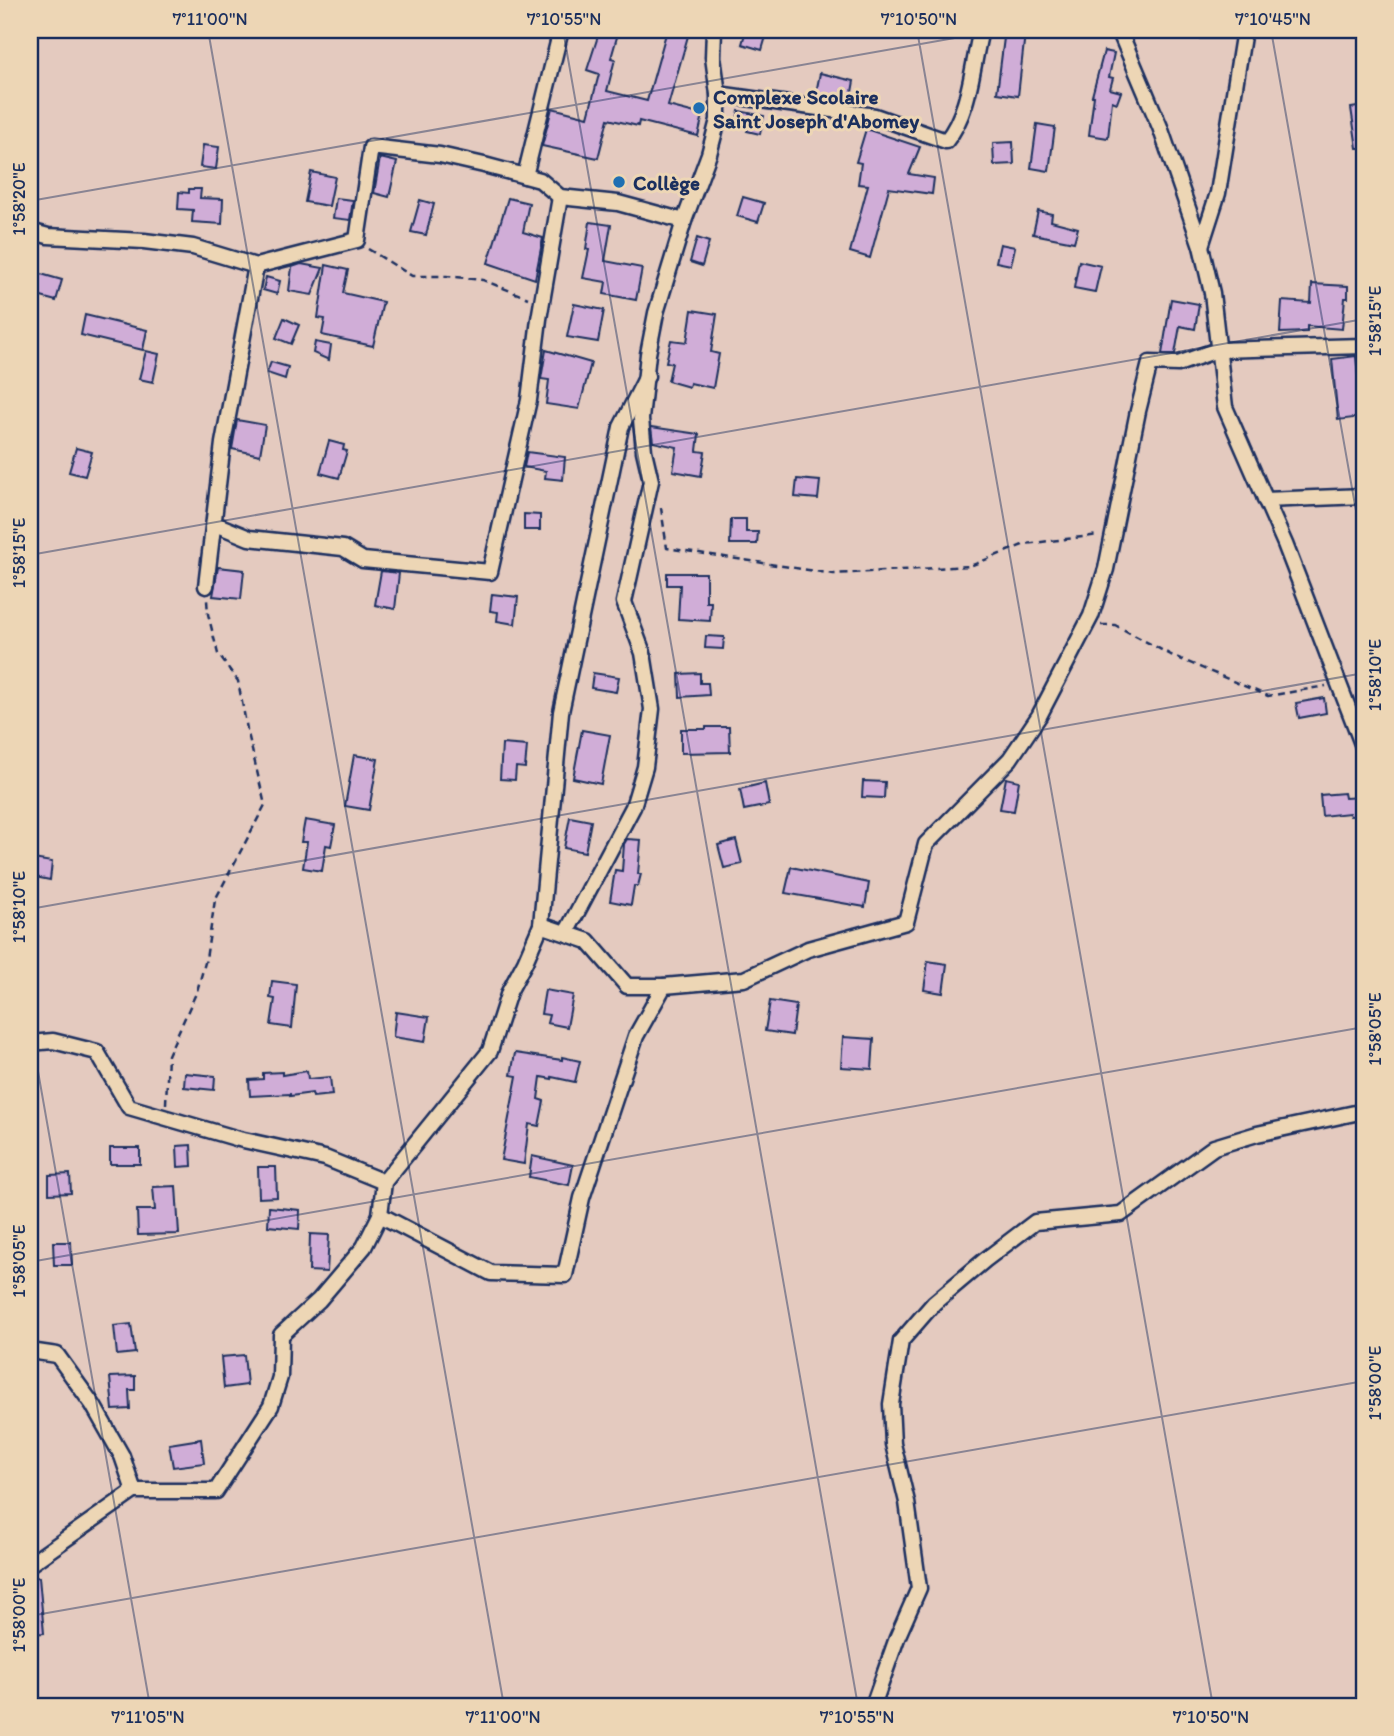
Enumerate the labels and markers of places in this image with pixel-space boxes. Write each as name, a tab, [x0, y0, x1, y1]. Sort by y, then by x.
place label: Complexe Scolaire Saint Joseph d'Abomey	[713, 84, 920, 134]
marker: Complexe Scolaire Saint Joseph d'Abomey	[691, 100, 707, 116]
place label: Collège	[633, 170, 700, 196]
marker: Collège	[611, 174, 627, 190]

